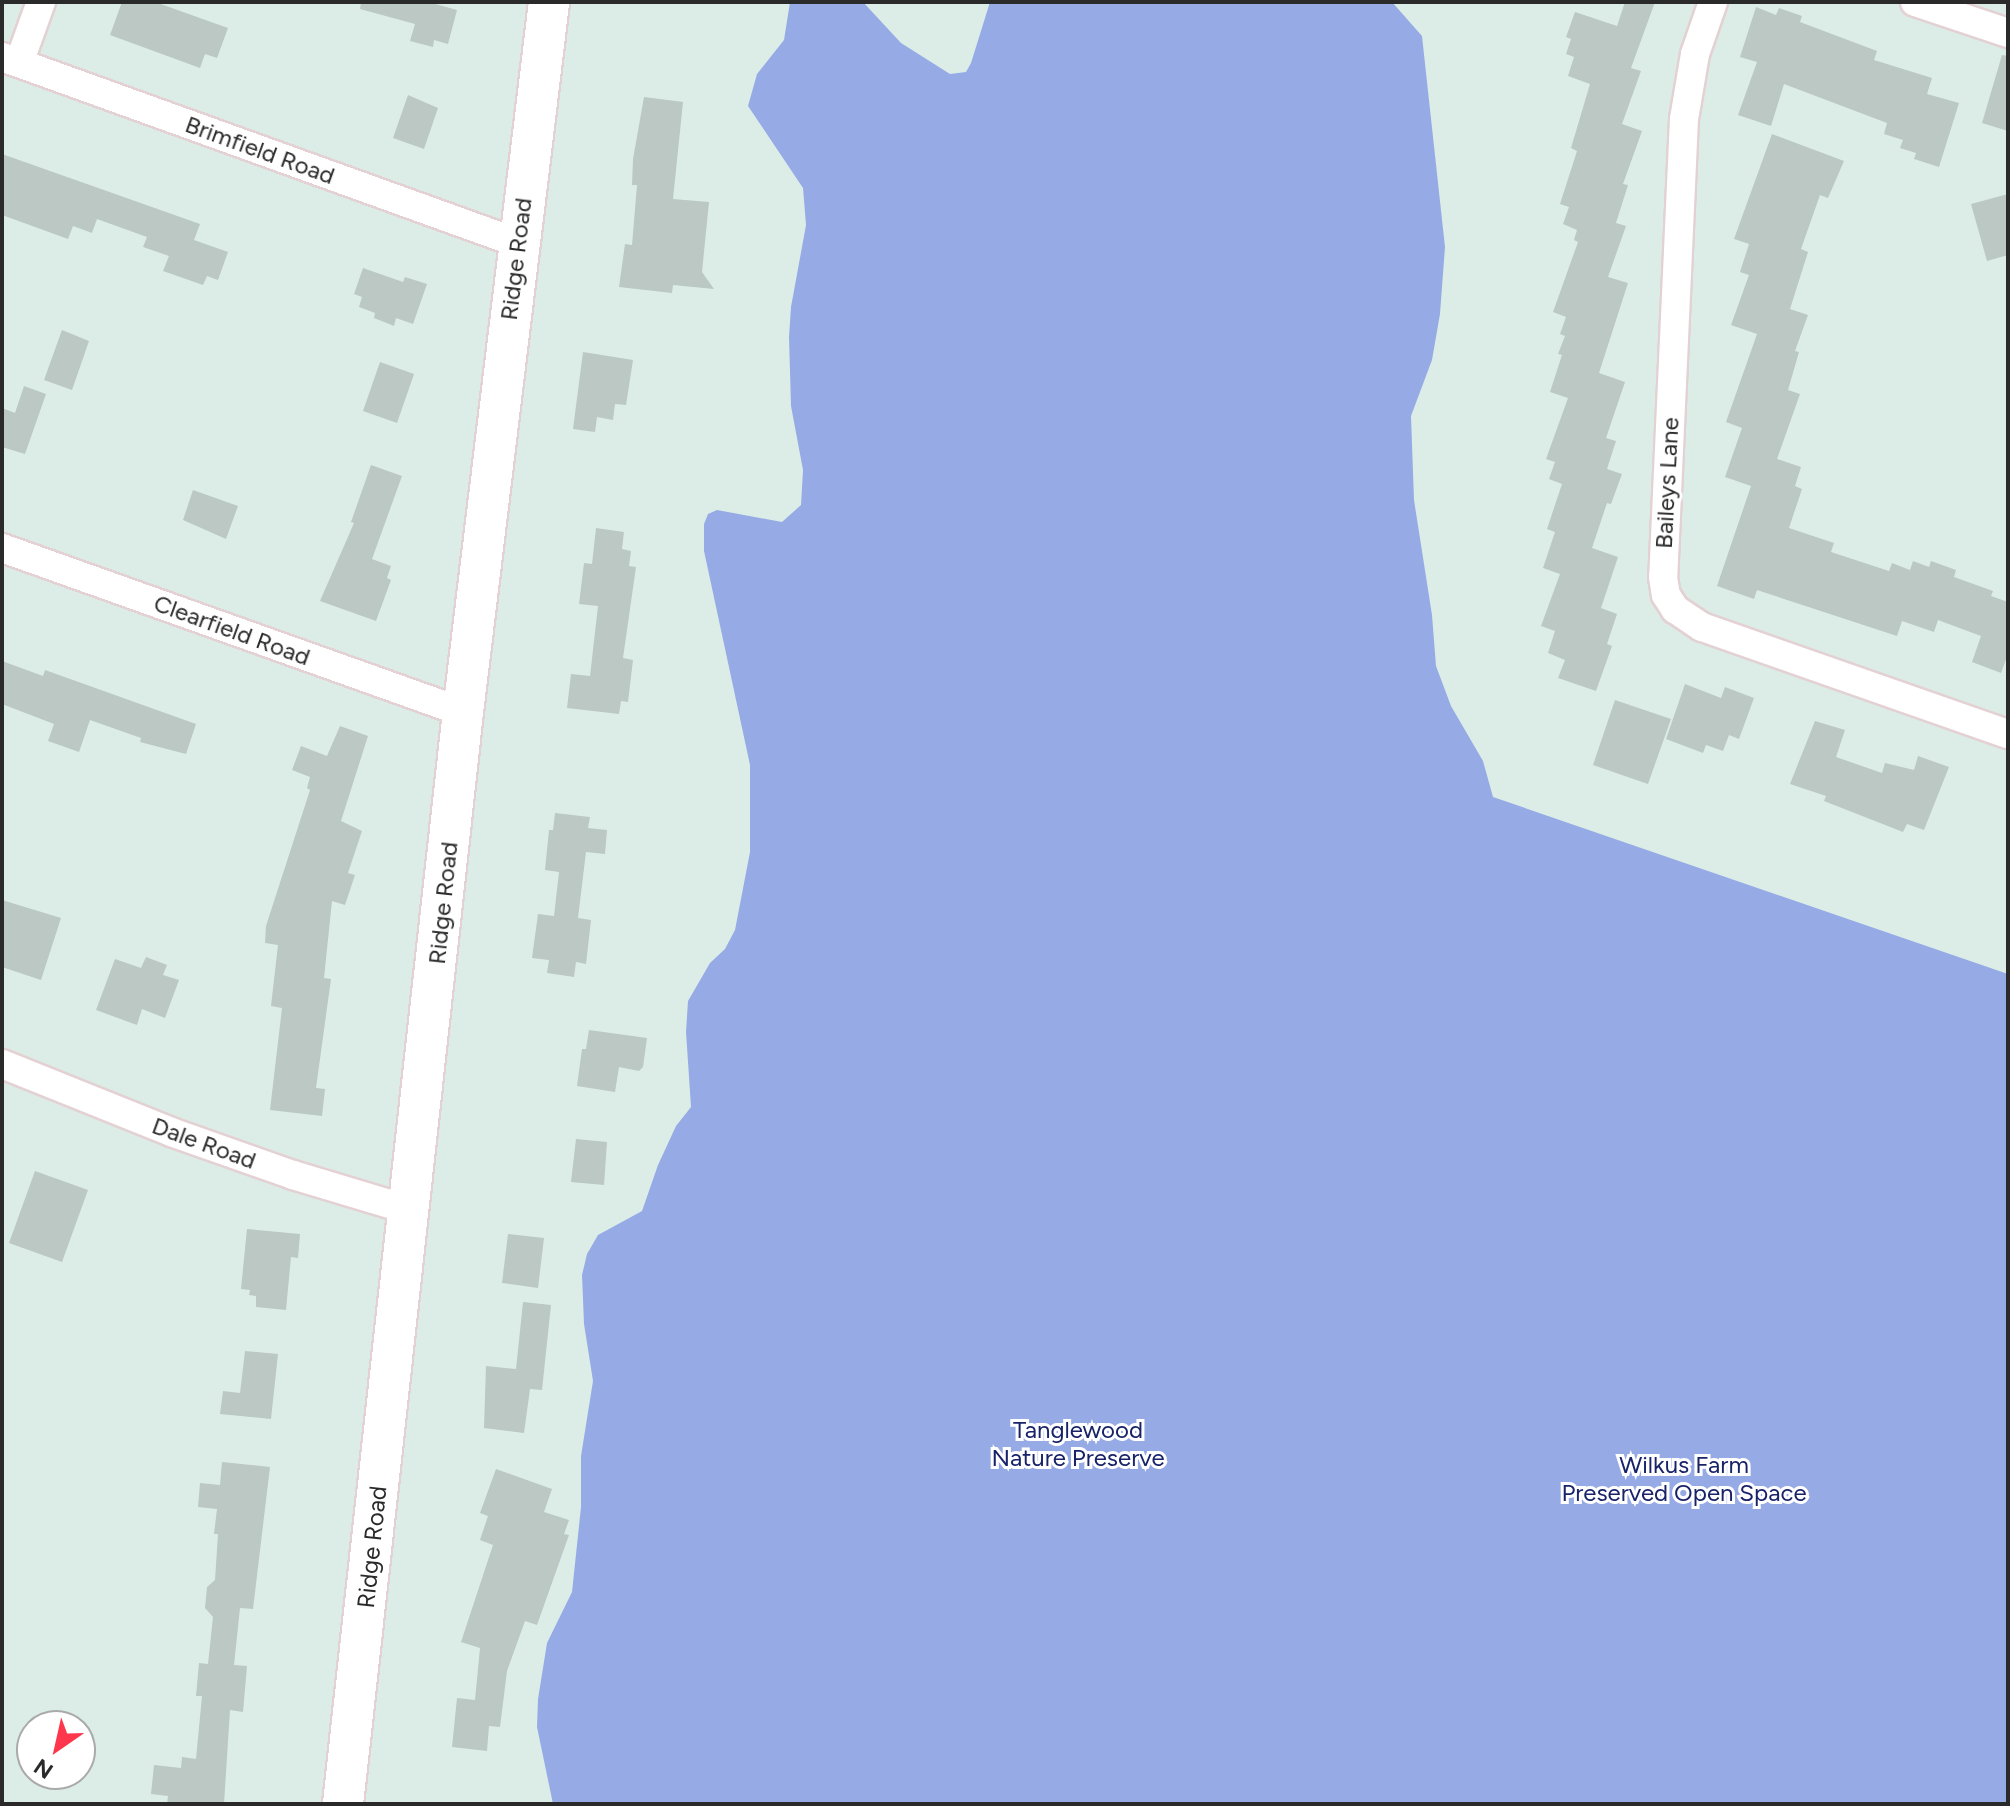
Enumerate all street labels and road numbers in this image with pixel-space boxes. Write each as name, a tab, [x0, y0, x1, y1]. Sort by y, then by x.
street label: Brimfield Road	[181, 110, 339, 190]
street label: Ridge Road	[494, 196, 538, 322]
street label: Baileys Lane	[1649, 417, 1685, 549]
street label: Clearfield Road	[150, 588, 314, 672]
street label: Ridge Road	[422, 840, 464, 966]
street label: Dale Road	[148, 1111, 260, 1175]
street label: Ridge Road	[351, 1484, 393, 1610]

